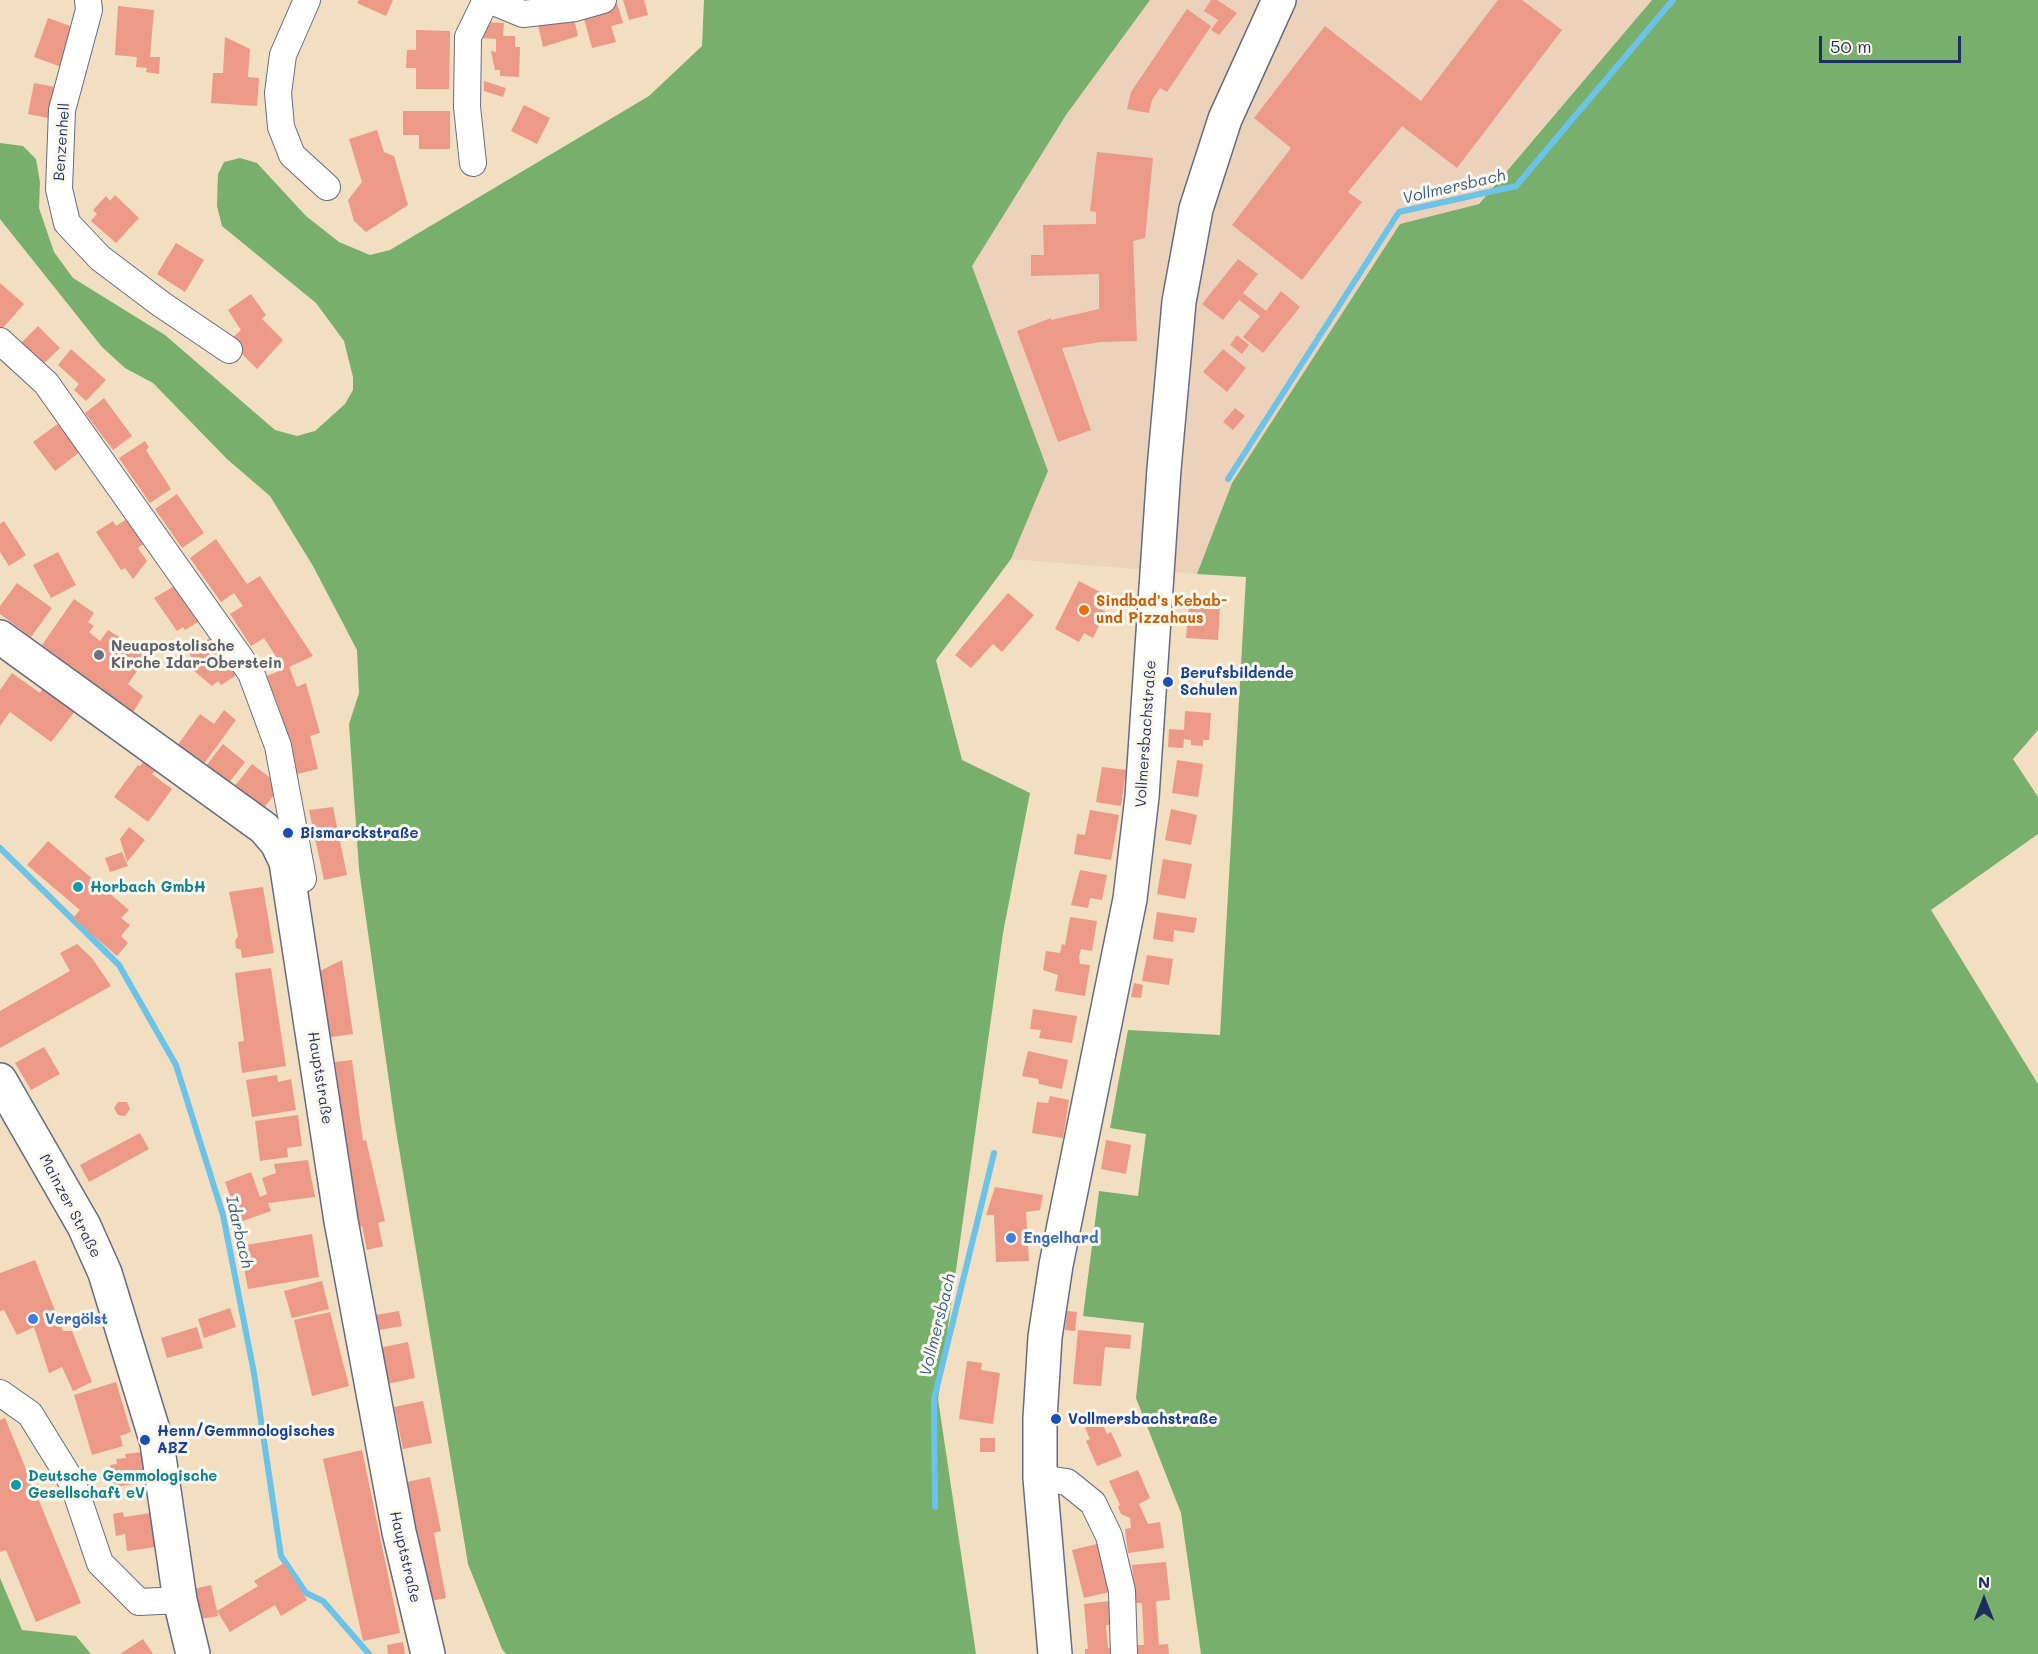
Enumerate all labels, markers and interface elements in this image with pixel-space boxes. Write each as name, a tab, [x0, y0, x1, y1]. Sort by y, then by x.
scale bar	[1822, 24, 1964, 62]
text: 50 m	[1830, 34, 1872, 58]
street label: Benzenhell	[50, 102, 74, 182]
water label: Vollmersbach	[1401, 166, 1507, 208]
place label: Sindbad's Kebab- und Pizzahaus	[1096, 592, 1227, 627]
marker: Sindbad's Kebab- und Pizzahaus	[1077, 603, 1091, 617]
place label: Neuapostolische Kirche Idar-Oberstein	[111, 637, 282, 672]
marker: Neuapostolische Kirche Idar-Oberstein	[92, 648, 106, 662]
street label: Vollmersbachstraße	[1132, 660, 1160, 808]
place label: Berufsbildende Schulen	[1180, 664, 1294, 699]
marker: Berufsbildende Schulen	[1161, 675, 1175, 689]
place label: Bismarckstraße	[300, 824, 418, 842]
marker: Bismarckstraße	[281, 826, 295, 840]
place label: Horbach GmbH	[90, 878, 206, 896]
marker: Horbach GmbH	[71, 880, 85, 894]
street label: Hauptstraße	[304, 1030, 336, 1126]
street label: Mainzer Straße	[35, 1151, 105, 1261]
water label: Idarbach	[221, 1194, 257, 1270]
place label: Engelhard	[1023, 1229, 1098, 1247]
marker: Engelhard	[1004, 1231, 1018, 1245]
water label: Vollmersbach	[916, 1272, 960, 1378]
place label: Vergölst	[45, 1310, 108, 1328]
marker: Vergölst	[26, 1312, 40, 1326]
place label: Vollmersbachstraße	[1068, 1410, 1217, 1428]
marker: Vollmersbachstraße	[1049, 1412, 1063, 1426]
place label: Henn/Gemmnologisches ABZ	[157, 1422, 335, 1457]
marker: Henn/Gemmnologisches ABZ	[138, 1433, 152, 1447]
place label: Deutsche Gemmologische Gesellschaft eV	[28, 1467, 217, 1502]
marker: Deutsche Gemmologische Gesellschaft eV	[9, 1478, 23, 1492]
street label: Hauptstraße	[386, 1509, 424, 1605]
north arrow	[1954, 1570, 2014, 1630]
text: N	[1978, 1571, 1990, 1592]

